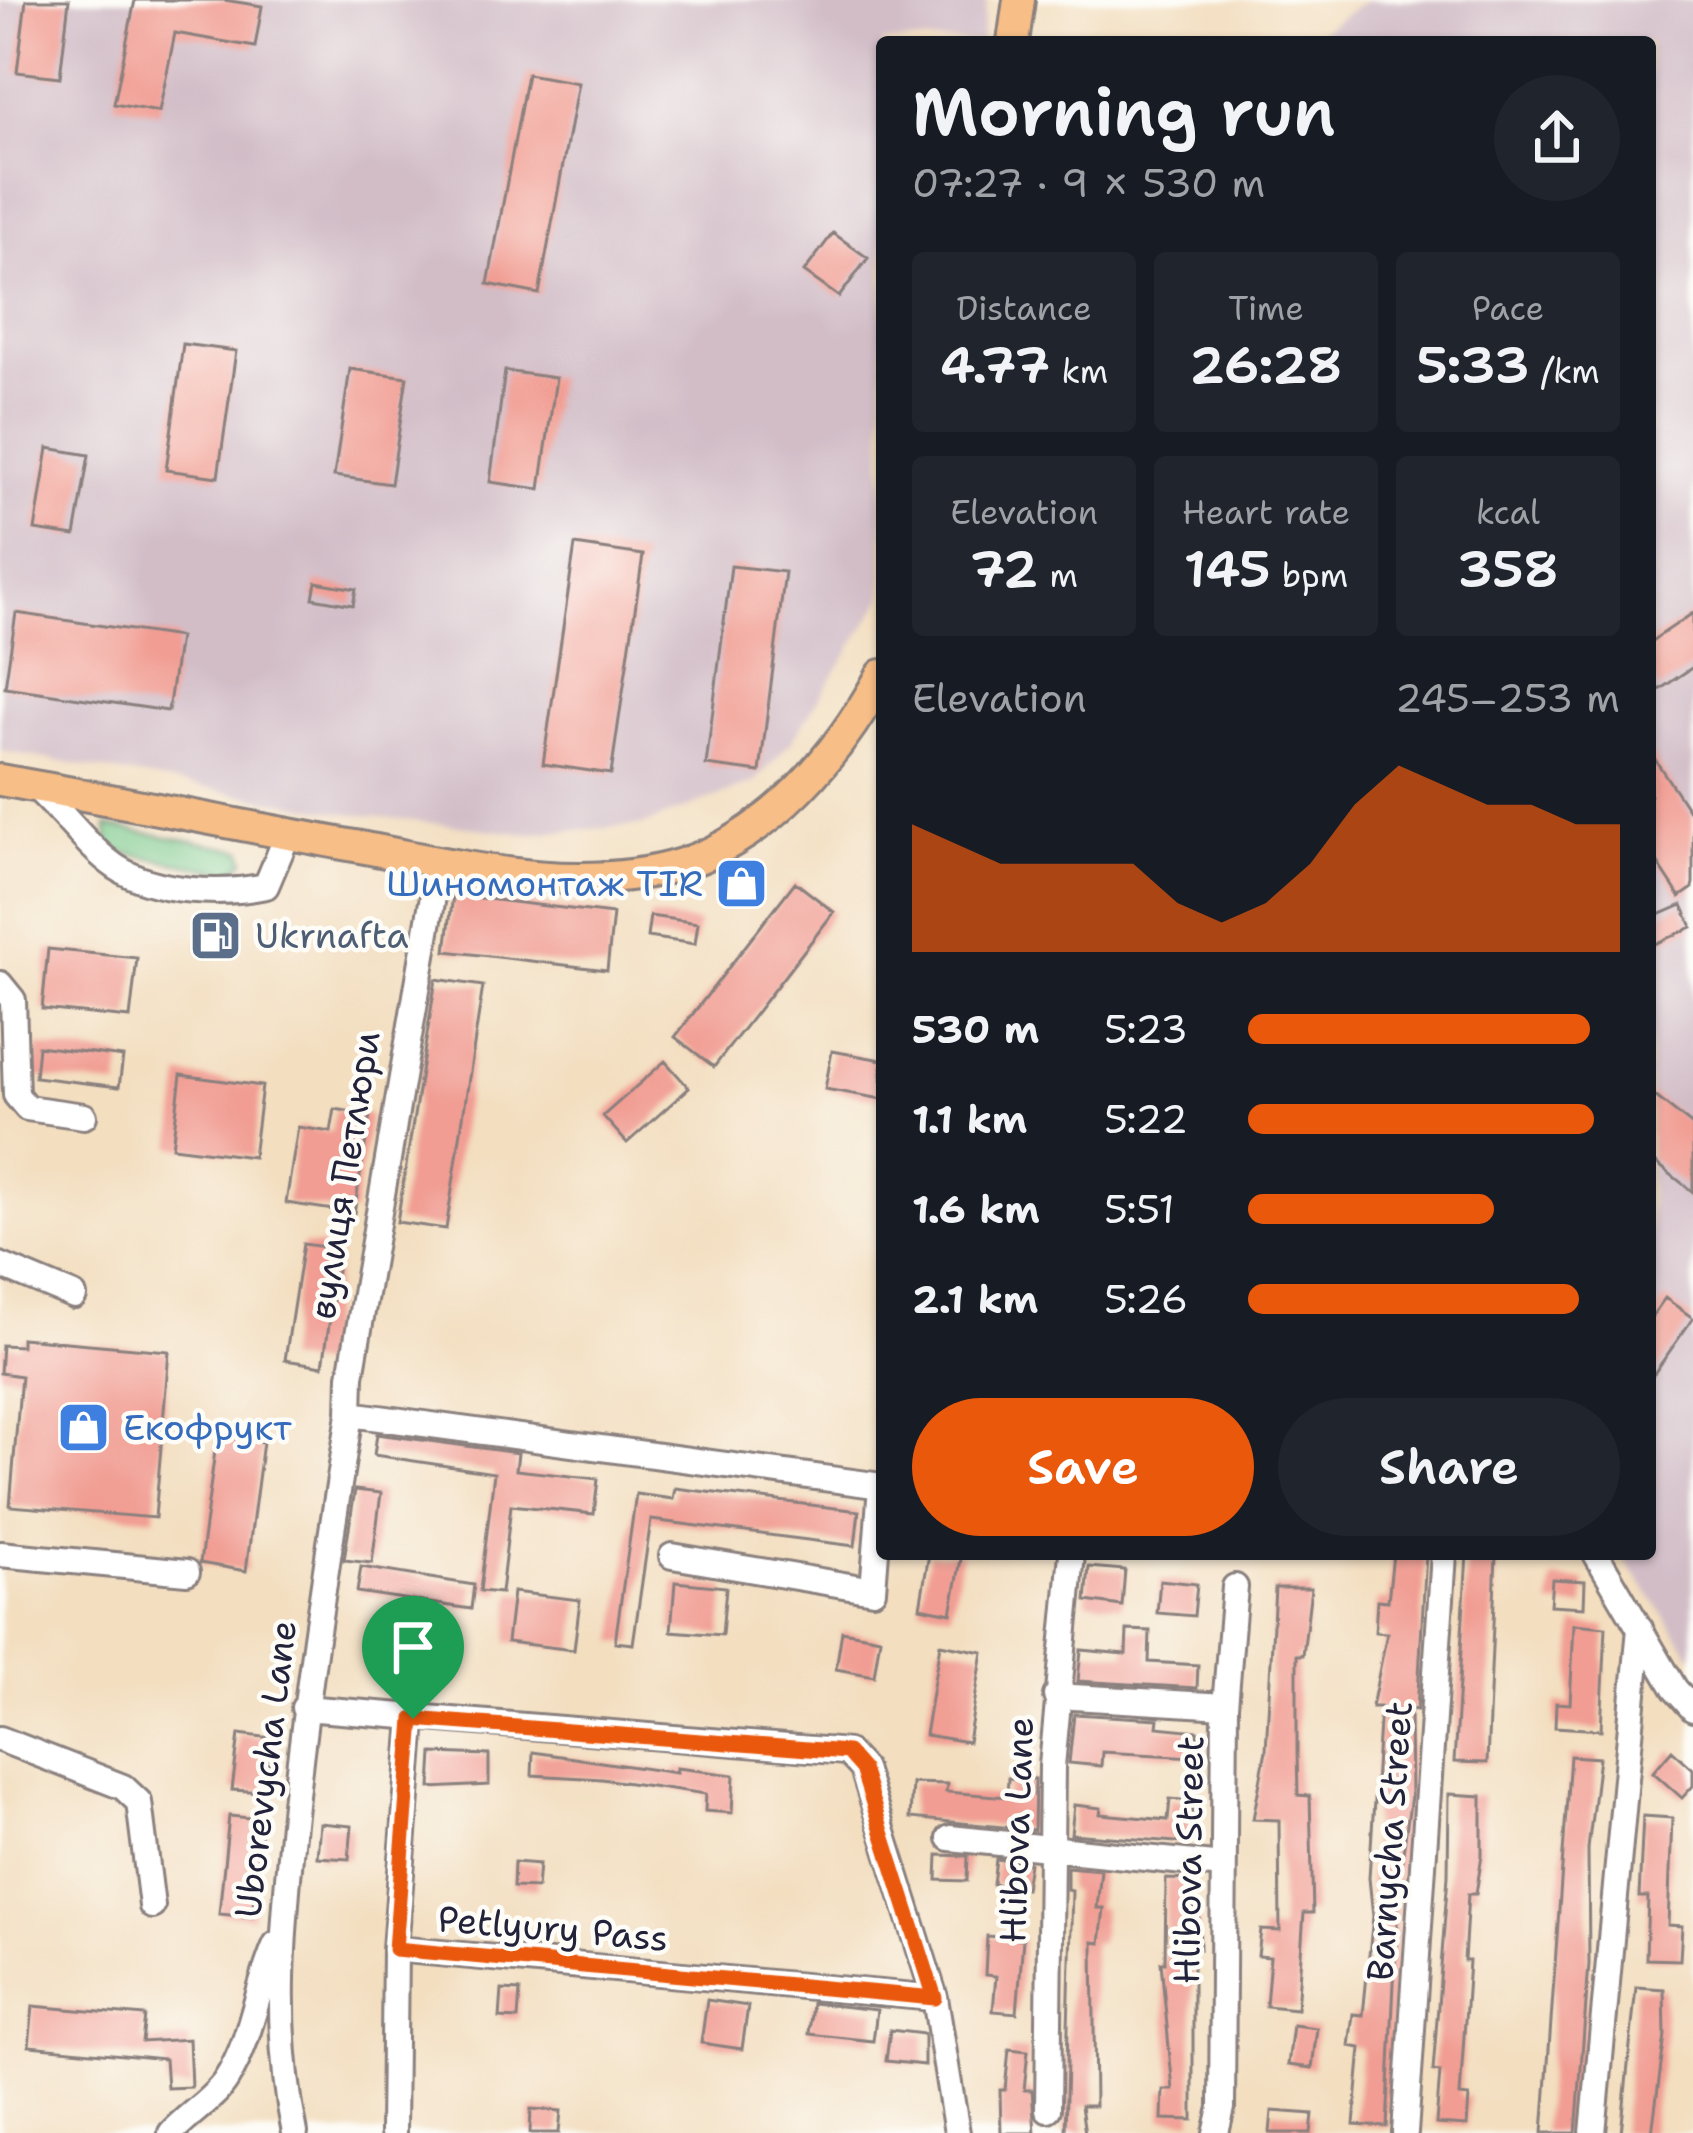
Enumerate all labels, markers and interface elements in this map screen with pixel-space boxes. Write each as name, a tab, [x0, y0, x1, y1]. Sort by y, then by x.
text: Morning run	[912, 68, 1336, 156]
button: share	[1494, 75, 1620, 201]
text: 07:27 · 9 × 530 m	[912, 157, 1265, 209]
text: Distance	[956, 286, 1092, 331]
text: Time	[1228, 286, 1304, 331]
text: Pace	[1472, 286, 1544, 331]
text: 4.77	[940, 331, 1050, 399]
text: 26:28	[1189, 331, 1343, 399]
text: 5:33	[1416, 331, 1530, 399]
text: km	[1050, 349, 1108, 394]
text: /km	[1530, 349, 1600, 394]
text: Elevation	[950, 490, 1098, 535]
text: Heart rate	[1182, 490, 1350, 535]
text: kcal	[1476, 490, 1540, 535]
text: 72	[970, 535, 1038, 603]
text: 145	[1184, 535, 1271, 603]
text: 358	[1457, 535, 1559, 603]
text: m	[1038, 553, 1078, 598]
text: bpm	[1271, 553, 1348, 598]
text: Elevation	[912, 672, 1087, 724]
text: 245–253 m	[1395, 672, 1620, 724]
shop icon: Шиномонтаж TIR	[714, 855, 770, 911]
place label: Шиномонтаж TIR	[386, 859, 703, 908]
fuel station icon: Ukrnafta	[188, 907, 244, 963]
place label: Ukrnafta	[255, 911, 409, 960]
text: 530 m	[912, 1003, 1039, 1055]
text: 5:23	[1104, 1003, 1188, 1055]
street label: вулиця Петлюри	[298, 1027, 391, 1323]
text: 1.1 km	[912, 1093, 1027, 1145]
text: 5:22	[1104, 1093, 1188, 1145]
text: 1.6 km	[912, 1183, 1040, 1235]
text: 5:51	[1104, 1183, 1175, 1235]
text: 2.1 km	[912, 1273, 1038, 1325]
text: 5:26	[1104, 1273, 1188, 1325]
button: Save	[912, 1398, 1254, 1536]
button: Share	[1278, 1398, 1620, 1536]
shop icon: Екофрукт	[56, 1399, 112, 1455]
place label: Екофрукт	[123, 1403, 292, 1452]
pin	[362, 1596, 464, 1719]
icon: arrive	[380, 1614, 446, 1680]
street label: Uborevycha Lane	[223, 1617, 308, 1921]
street label: Barnycha Street	[1355, 1699, 1424, 1983]
street label: Hlibova Lane	[988, 1716, 1045, 1944]
street label: Hlibova Street	[1162, 1735, 1215, 1985]
street label: Petlyury Pass	[436, 1894, 670, 1963]

